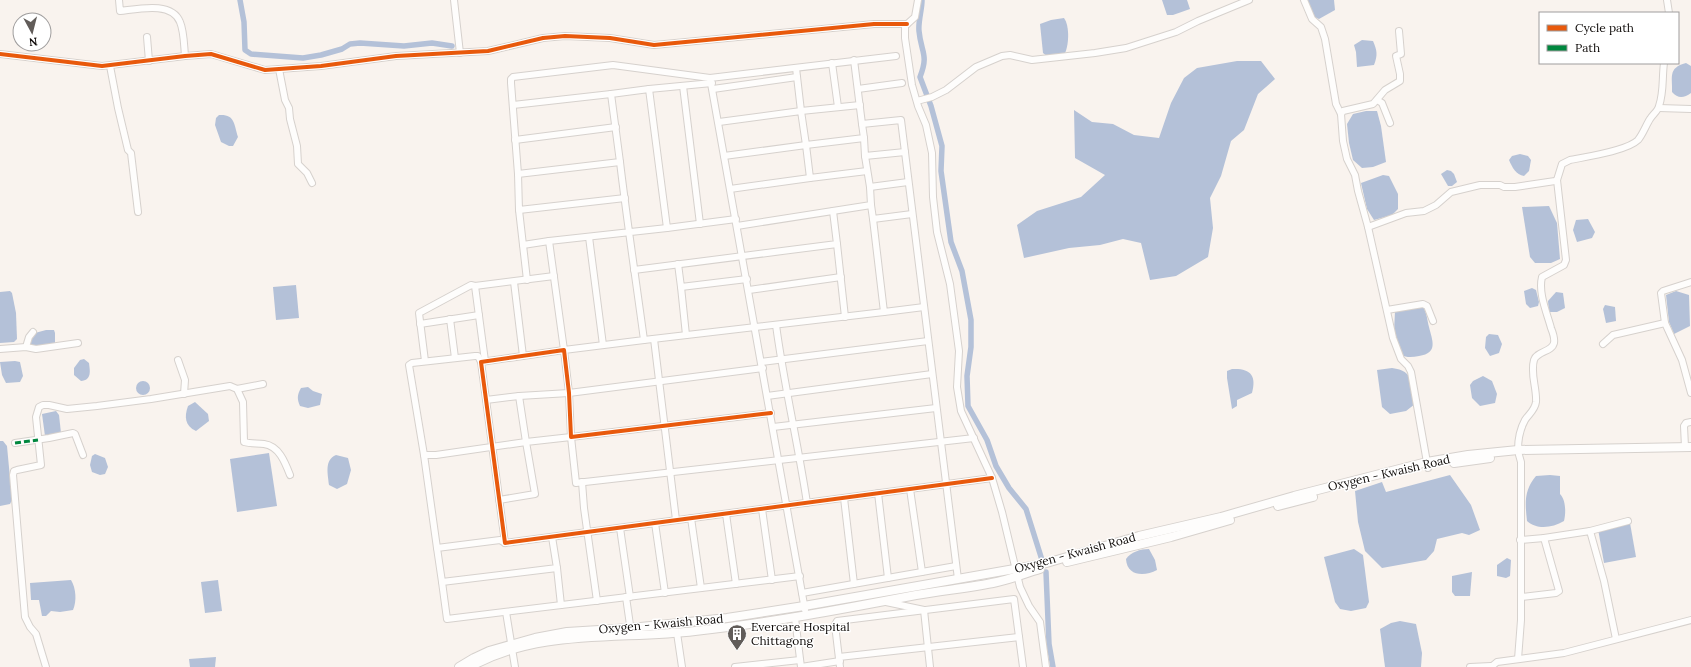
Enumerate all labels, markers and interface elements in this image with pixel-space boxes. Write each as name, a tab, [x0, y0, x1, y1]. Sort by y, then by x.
north arrow	[12, 12, 52, 52]
legend	[1539, 12, 1679, 64]
text: Cycle path	[1575, 20, 1634, 35]
text: N	[28, 34, 38, 49]
text: Path	[1575, 40, 1600, 55]
street label: Oxygen - Kwaish Road	[1326, 451, 1451, 494]
street label: Oxygen - Kwaish Road	[1013, 529, 1137, 576]
street label: Oxygen - Kwaish Road	[598, 611, 724, 636]
place label: Evercare Hospital Chittagong	[751, 619, 850, 648]
building icon: Evercare Hospital Chittagong	[726, 623, 748, 651]

